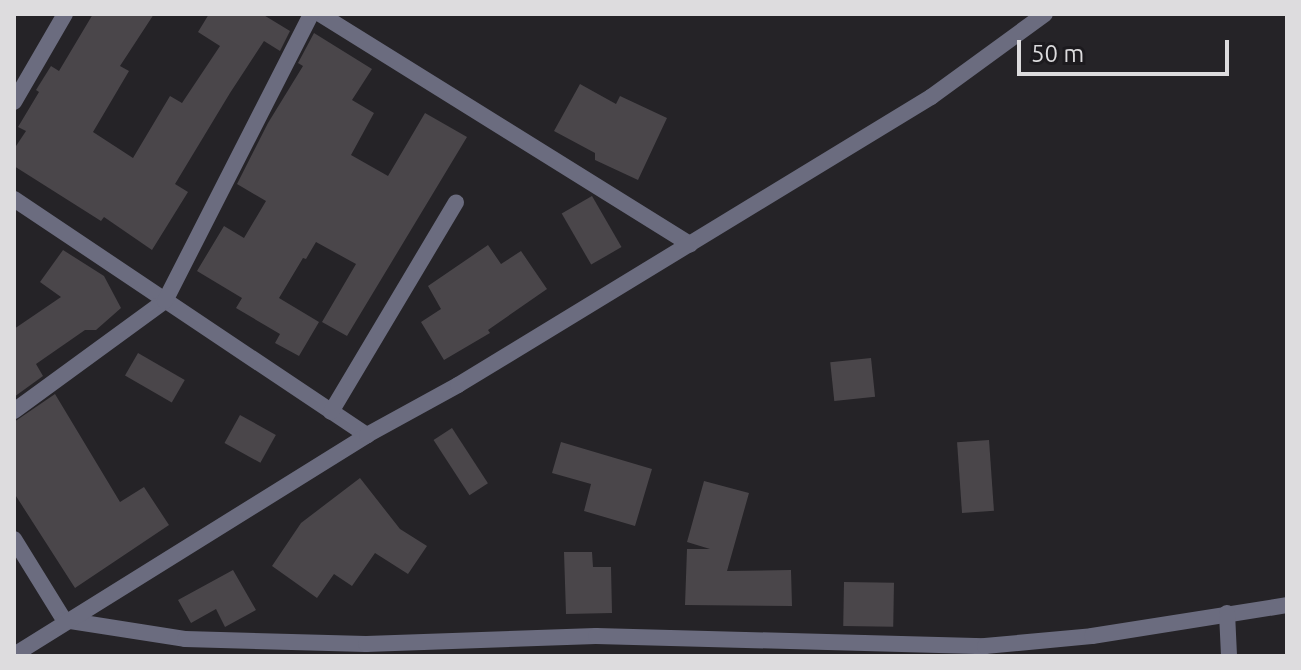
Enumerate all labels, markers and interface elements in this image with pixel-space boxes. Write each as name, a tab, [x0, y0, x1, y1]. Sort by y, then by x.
scale bar	[1021, 24, 1233, 74]
text: 50 m	[1031, 40, 1084, 67]

